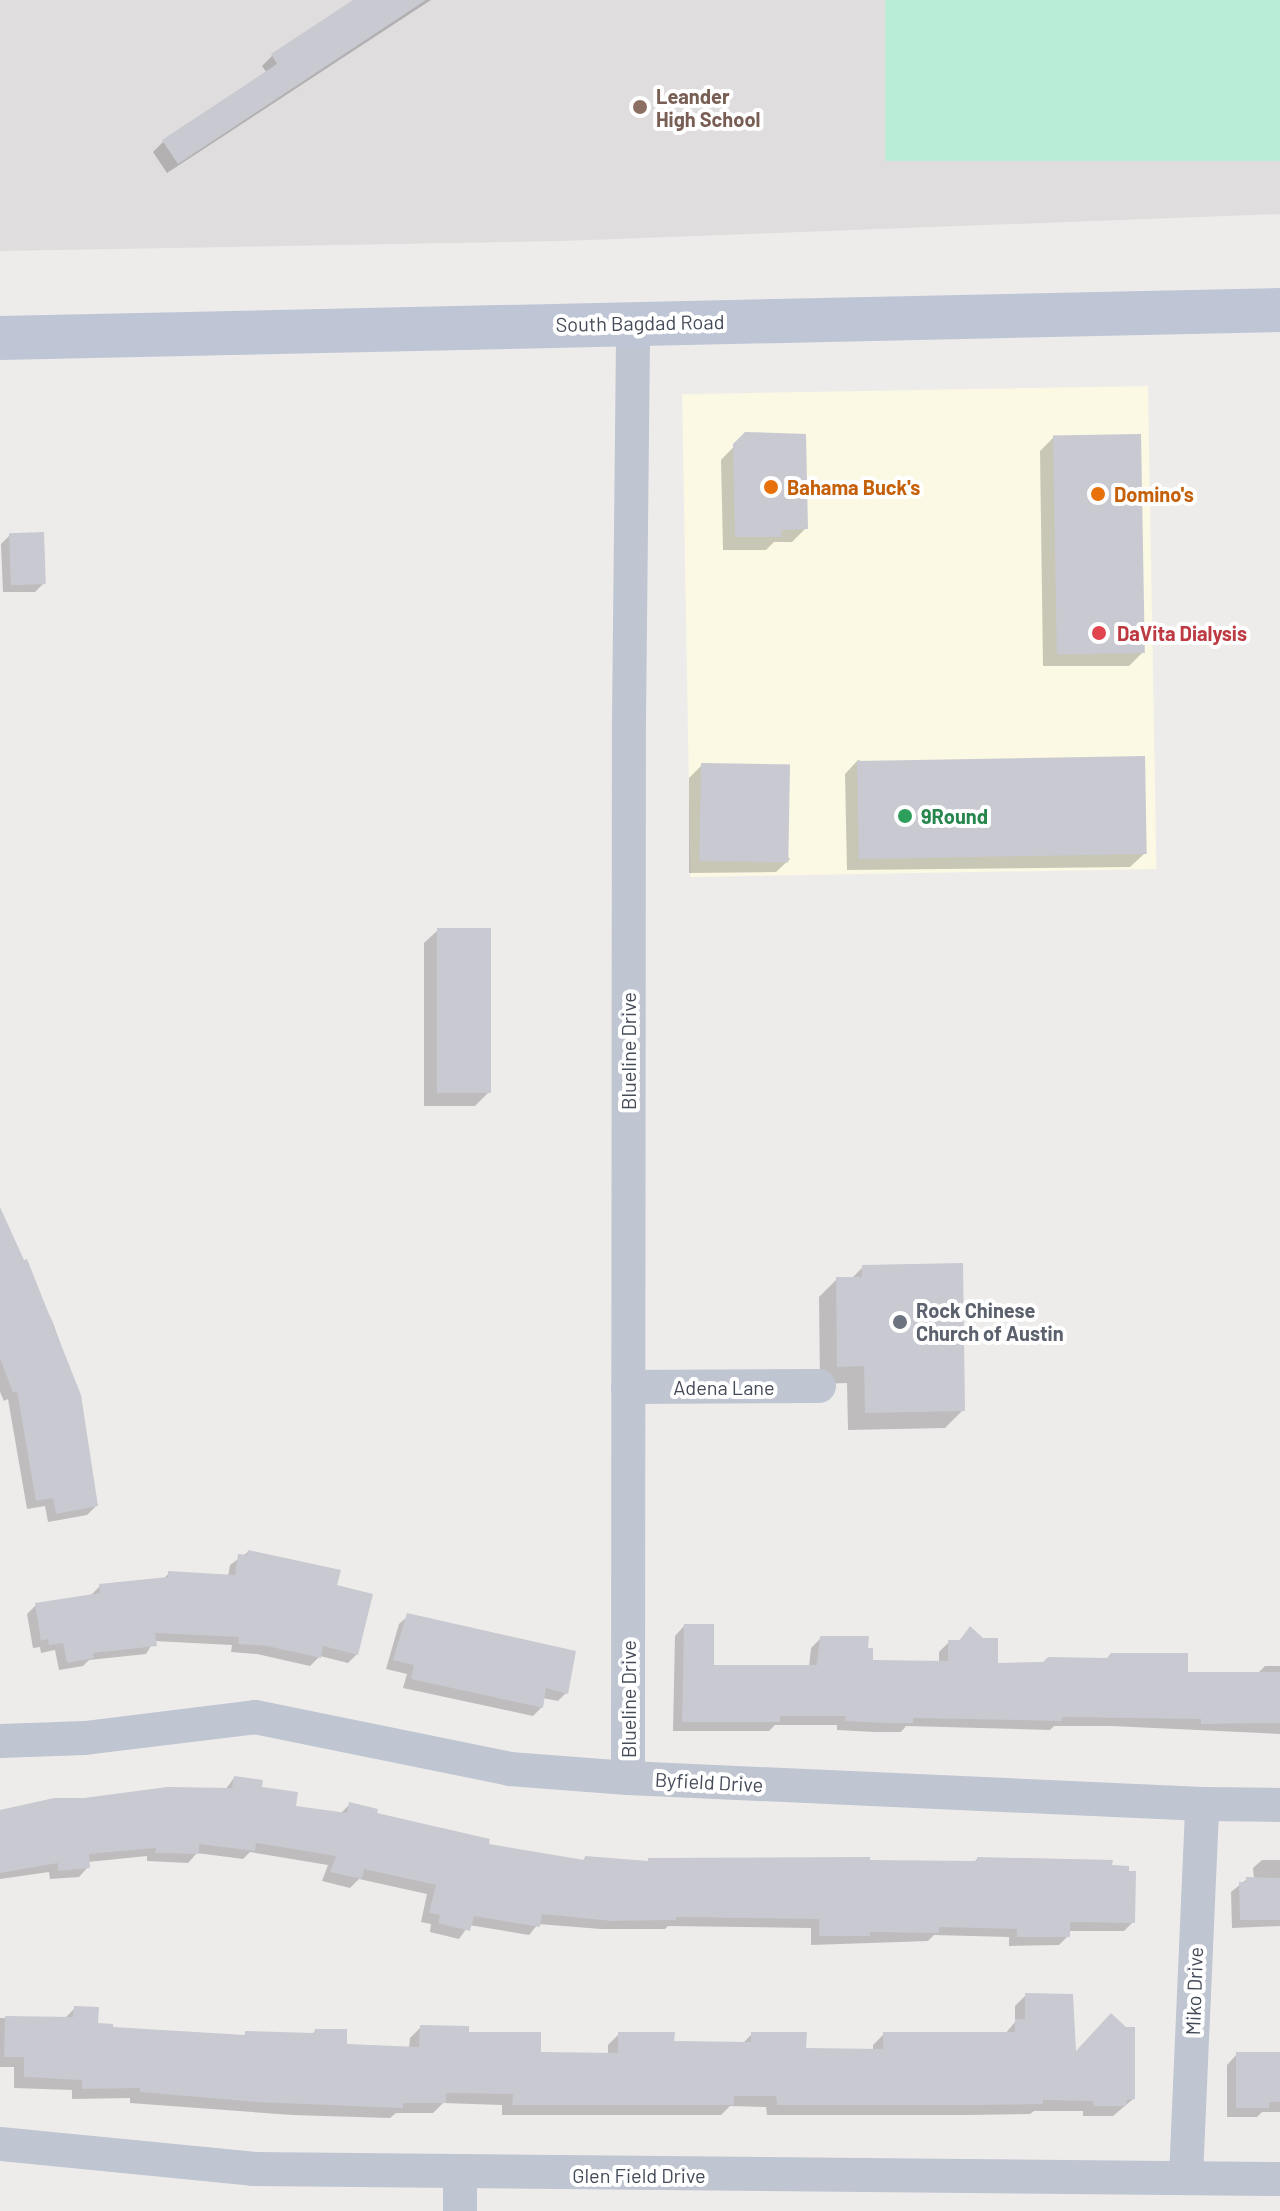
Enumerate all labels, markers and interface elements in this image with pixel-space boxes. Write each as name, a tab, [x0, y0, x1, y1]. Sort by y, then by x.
place label: Leander High School	[656, 84, 760, 131]
marker: Leander High School	[631, 98, 649, 116]
street label: South Bagdad Road	[555, 310, 725, 336]
place label: Bahama Buck's	[787, 475, 920, 499]
marker: Bahama Buck's	[762, 478, 780, 496]
place label: Domino's	[1114, 482, 1194, 506]
marker: Domino's	[1089, 485, 1107, 503]
place label: DaVita Dialysis	[1117, 621, 1247, 645]
marker: DaVita Dialysis	[1088, 622, 1110, 644]
place label: 9Round	[921, 804, 988, 828]
marker: 9Round	[896, 807, 914, 825]
street label: Blueline Drive	[616, 992, 640, 1110]
place label: Rock Chinese Church of Austin	[916, 1298, 1064, 1345]
marker: Rock Chinese Church of Austin	[891, 1313, 909, 1331]
street label: Adena Lane	[673, 1375, 775, 1399]
street label: Blueline Drive	[616, 1640, 640, 1758]
street label: Byfield Drive	[654, 1767, 764, 1797]
street label: Miko Drive	[1180, 1946, 1208, 2036]
street label: Glen Field Drive	[572, 2163, 706, 2187]

